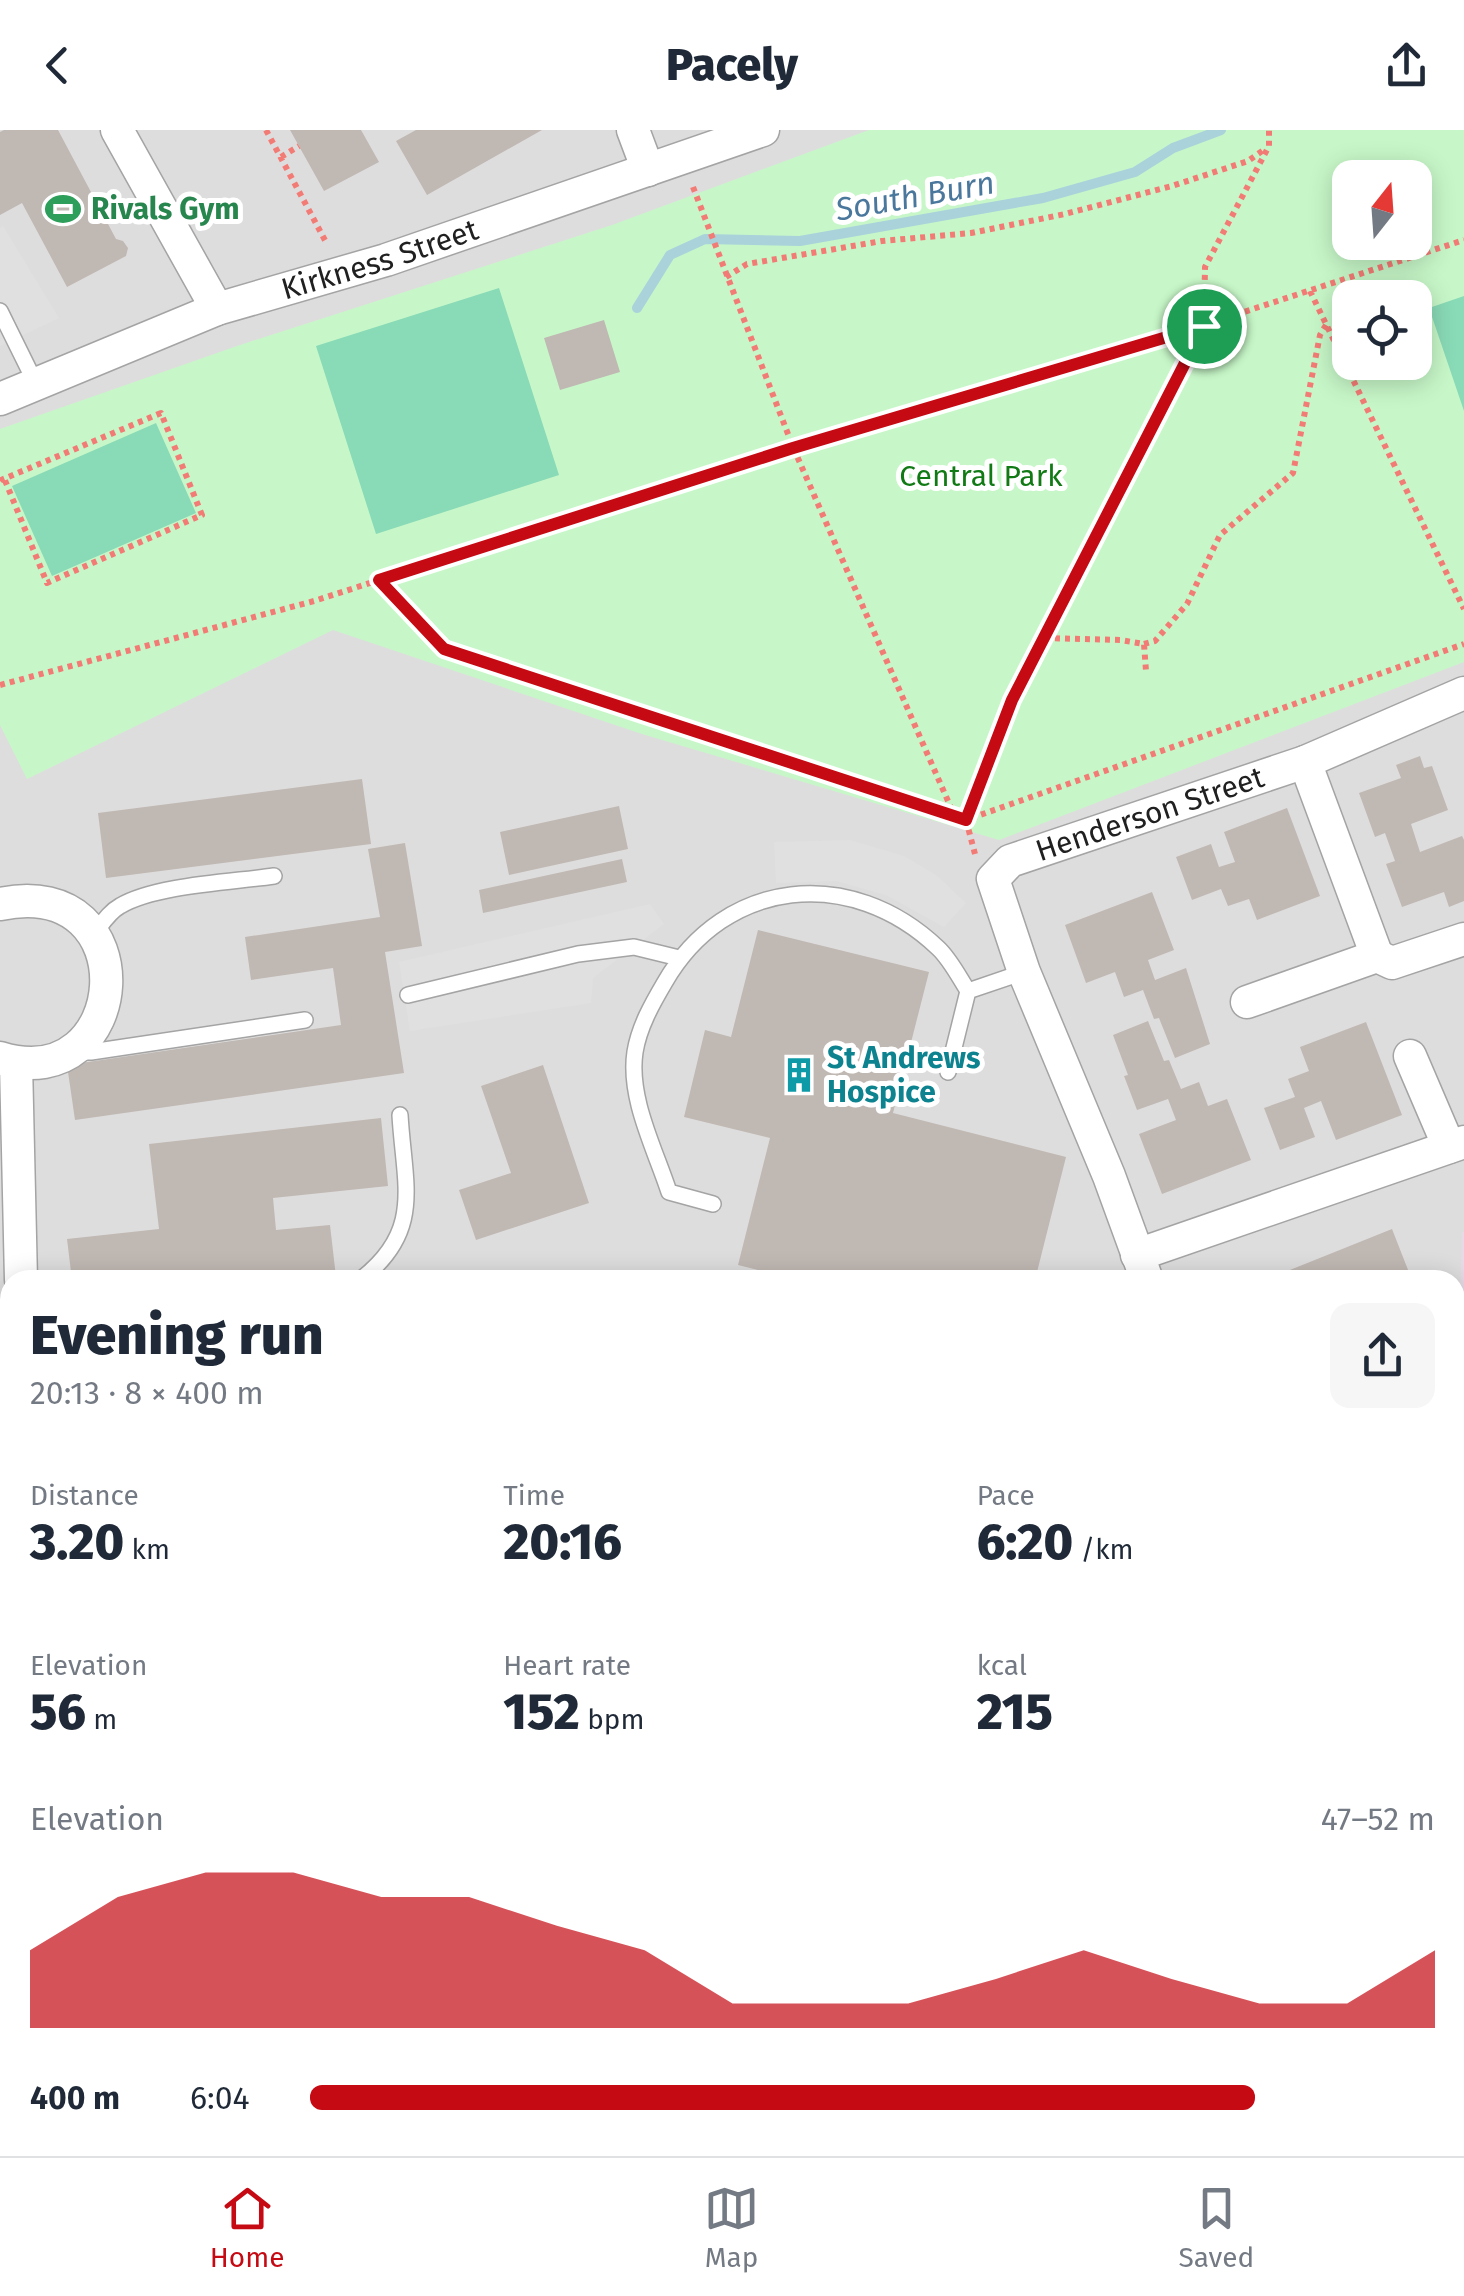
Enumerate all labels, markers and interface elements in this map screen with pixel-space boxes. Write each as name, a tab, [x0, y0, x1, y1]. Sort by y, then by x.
icon: back	[30, 38, 85, 93]
text: Pacely	[666, 38, 798, 92]
icon: share	[1379, 38, 1434, 93]
north arrow	[1332, 160, 1432, 260]
map controls	[1332, 160, 1432, 380]
water label: South Burn	[832, 163, 998, 229]
sports icon: Rivals Gym	[44, 190, 82, 228]
place label: Rivals Gym	[91, 191, 240, 227]
street label: Kirkness Street	[277, 212, 483, 307]
button: locate	[1332, 280, 1432, 380]
pin	[1162, 284, 1247, 369]
icon: arrive	[1177, 299, 1232, 354]
park label: Central Park	[899, 458, 1063, 494]
street label: Henderson Street	[1031, 759, 1269, 869]
place label: St Andrews Hospice	[827, 1040, 981, 1110]
building icon: St Andrews Hospice	[780, 1056, 818, 1094]
text: Evening run	[30, 1303, 324, 1369]
button: share	[1330, 1303, 1435, 1408]
text: 20:13 · 8 × 400 m	[30, 1374, 264, 1412]
text: Distance	[30, 1479, 139, 1512]
text: Time	[503, 1479, 565, 1512]
text: Pace	[977, 1479, 1035, 1512]
text: 3.20	[30, 1512, 124, 1572]
text: 20:16	[503, 1512, 622, 1572]
text: 6:20	[977, 1512, 1073, 1572]
text: km	[124, 1533, 170, 1566]
text: /km	[1073, 1533, 1133, 1566]
text: Elevation	[30, 1649, 147, 1682]
text: Heart rate	[503, 1649, 631, 1682]
text: kcal	[977, 1649, 1027, 1682]
text: 56	[30, 1682, 86, 1742]
text: 152	[503, 1682, 580, 1742]
text: 215	[977, 1682, 1053, 1742]
text: m	[86, 1703, 117, 1736]
text: bpm	[580, 1703, 644, 1736]
text: Elevation	[30, 1800, 164, 1838]
text: 47–52 m	[1321, 1800, 1435, 1838]
text: 400 m	[30, 2079, 120, 2117]
text: 6:04	[190, 2079, 250, 2117]
tab: Home	[210, 2181, 284, 2274]
tab: Map	[704, 2181, 759, 2274]
tab: Saved	[1178, 2181, 1254, 2274]

